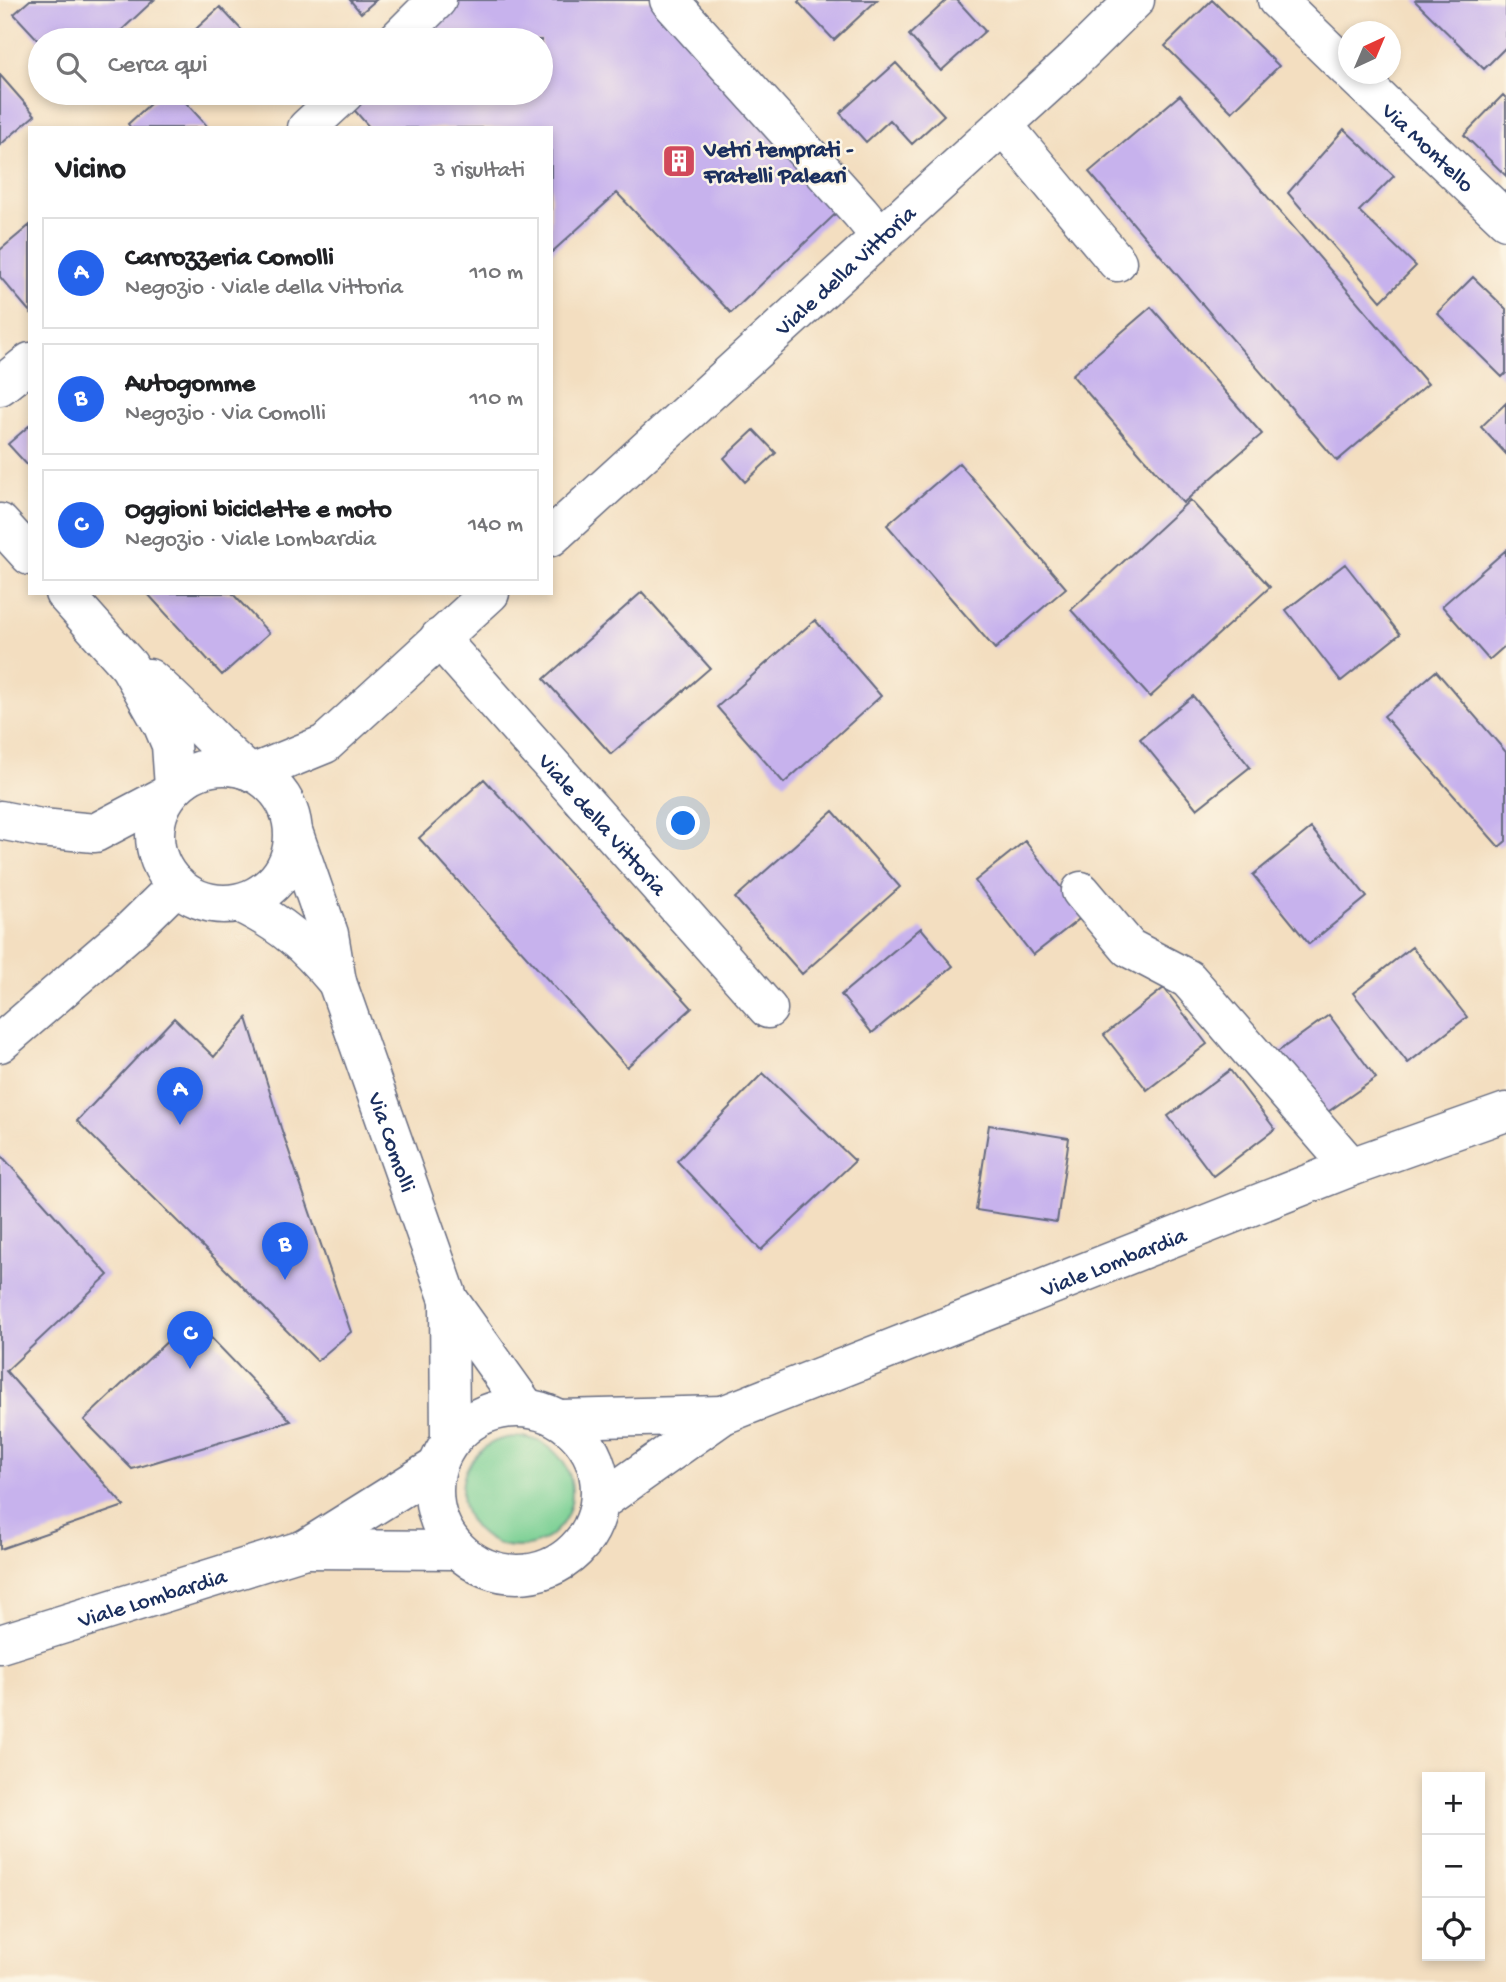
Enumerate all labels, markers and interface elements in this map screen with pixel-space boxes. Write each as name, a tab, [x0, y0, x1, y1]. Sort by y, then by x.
north arrow	[1338, 21, 1401, 84]
search box	[28, 28, 553, 105]
icon: search	[52, 48, 90, 86]
text: Cerca qui	[108, 51, 208, 82]
street label: Via Montello	[1374, 98, 1479, 200]
place label: Vetri temprati - Fratelli Paleari	[703, 138, 854, 191]
building icon: Vetri temprati - Fratelli Paleari	[660, 142, 698, 180]
text: Vicino	[56, 154, 126, 189]
text: 3 risultati	[434, 158, 525, 185]
street label: Viale della Vittoria	[770, 200, 924, 344]
text: Carrozzeria Comolli	[125, 244, 334, 275]
text: A	[74, 260, 88, 287]
text: 110 m	[470, 260, 523, 287]
text: Negozio · Viale della Vittoria	[125, 275, 403, 302]
text: Autogomme	[125, 370, 255, 401]
text: B	[75, 386, 87, 413]
text: 110 m	[470, 386, 523, 413]
text: Negozio · Via Comolli	[125, 401, 326, 428]
text: Oggioni biciclette e moto	[125, 496, 392, 527]
text: C	[75, 512, 87, 539]
text: 140 m	[468, 512, 523, 539]
text: Negozio · Viale Lombardia	[125, 527, 376, 554]
street label: Viale della Vittoria	[530, 748, 672, 904]
your location	[666, 806, 700, 840]
pin: A	[157, 1067, 203, 1125]
street label: Via Comolli	[360, 1089, 420, 1196]
pin: B	[262, 1222, 308, 1280]
street label: Viale Lombardia	[1037, 1223, 1192, 1305]
pin: C	[167, 1311, 213, 1369]
street label: Viale Lombardia	[74, 1564, 232, 1636]
map controls	[1422, 1772, 1485, 1961]
button: +	[1422, 1772, 1485, 1835]
button: −	[1422, 1835, 1485, 1898]
button: locate	[1422, 1898, 1485, 1961]

